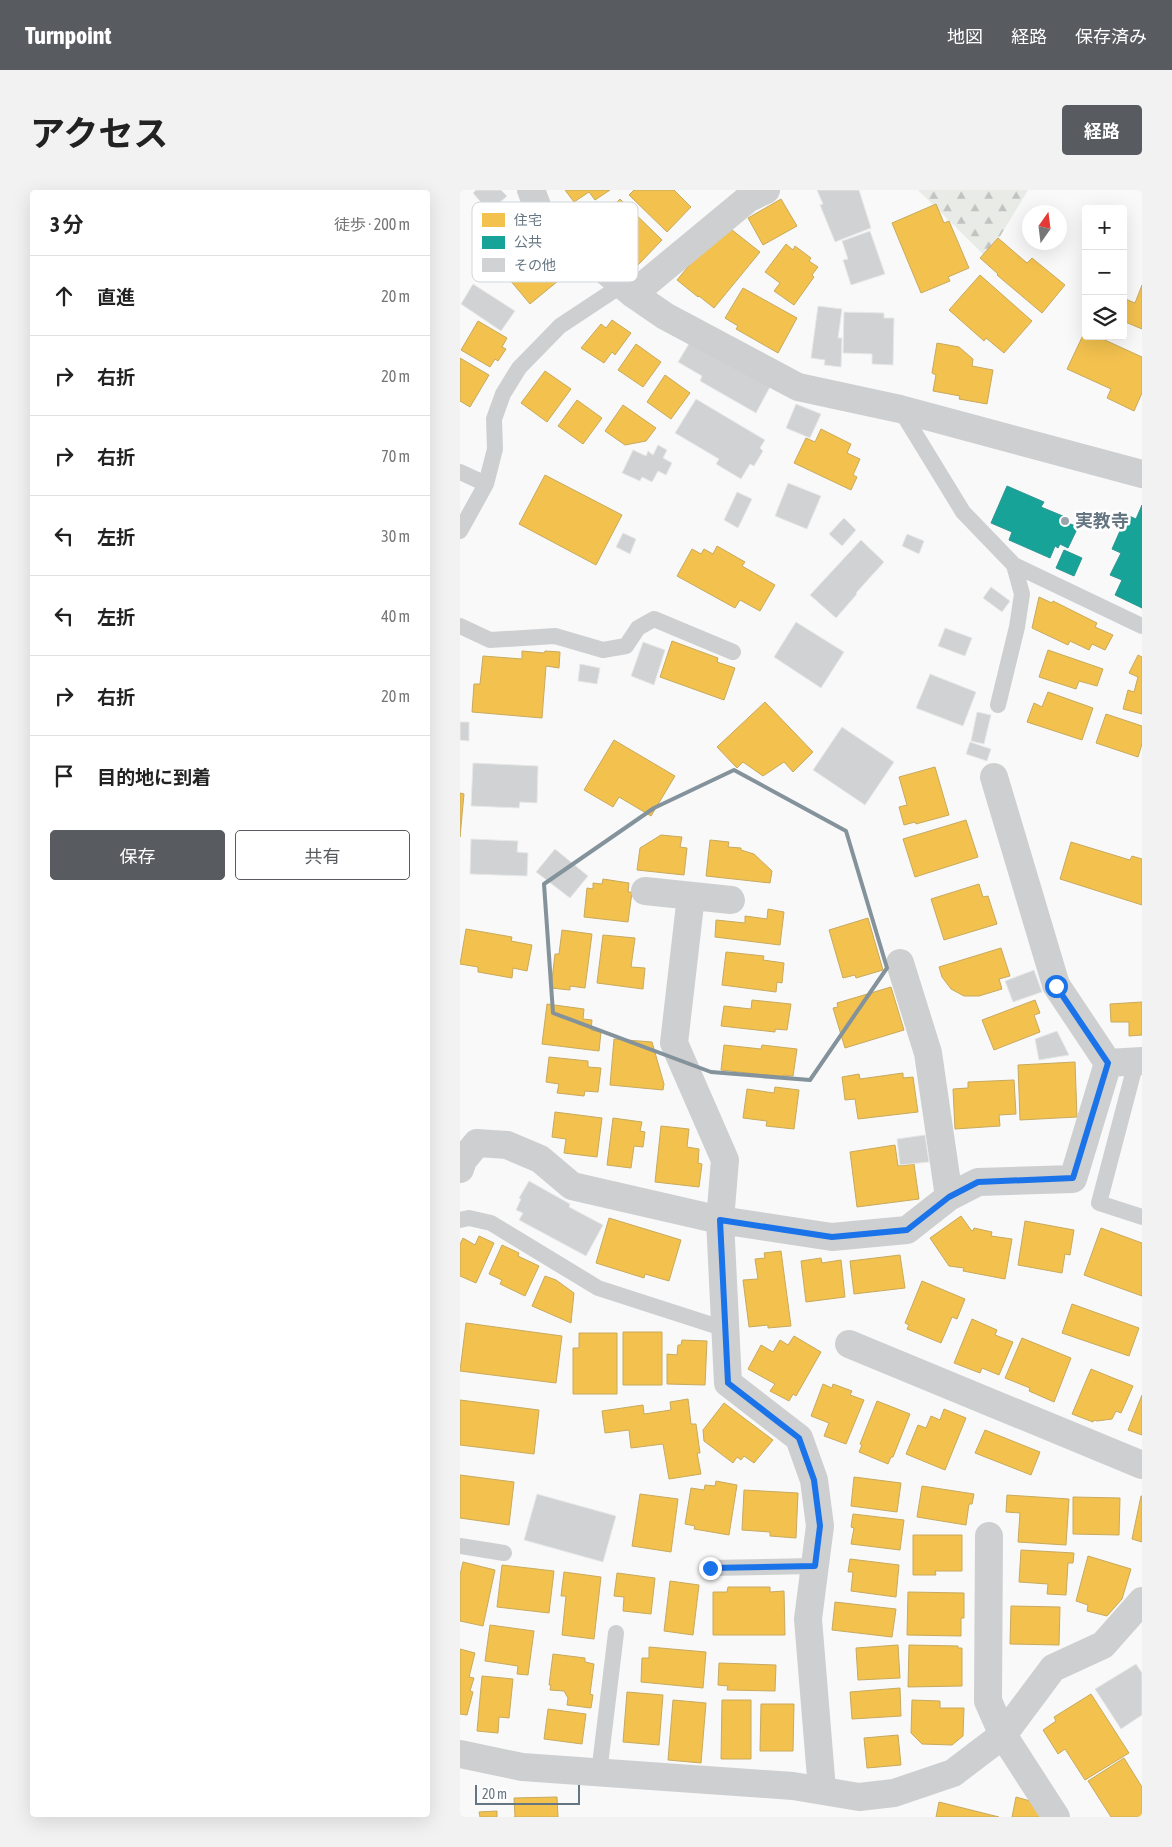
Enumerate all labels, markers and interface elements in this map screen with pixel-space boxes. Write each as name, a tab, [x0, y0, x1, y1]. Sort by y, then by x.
text: Turnpoint	[25, 22, 111, 49]
text: 地図	[947, 26, 983, 47]
text: 経路	[1011, 26, 1047, 47]
text: 保存済み	[1075, 26, 1147, 47]
button: 経路	[1062, 105, 1142, 155]
text: アクセス	[30, 113, 168, 153]
legend	[472, 202, 638, 282]
north arrow	[1022, 205, 1067, 250]
map controls	[1082, 205, 1127, 340]
button: +	[1082, 205, 1127, 250]
text: 3 分	[50, 212, 84, 236]
text: 住宅	[514, 212, 542, 228]
text: 徒歩 · 200 m	[334, 215, 410, 233]
text: 公共	[514, 234, 542, 250]
button: −	[1082, 250, 1127, 295]
text: その他	[514, 257, 556, 273]
icon: ahead	[50, 282, 78, 310]
text: 直進	[97, 286, 135, 308]
text: 20 m	[381, 287, 410, 305]
button: layers	[1082, 295, 1127, 340]
icon: right	[50, 362, 78, 390]
text: 右折	[97, 366, 135, 388]
text: 20 m	[381, 367, 410, 385]
icon: right	[50, 442, 78, 470]
text: 右折	[97, 446, 135, 468]
text: 70 m	[381, 447, 410, 465]
place label: 実教寺	[1075, 510, 1129, 531]
marker: 実教寺	[1059, 515, 1071, 527]
icon: left	[50, 522, 78, 550]
text: 左折	[97, 526, 135, 548]
text: 30 m	[381, 527, 410, 545]
icon: left	[50, 602, 78, 630]
text: 左折	[97, 606, 135, 628]
text: 40 m	[381, 607, 410, 625]
icon: right	[50, 682, 78, 710]
text: 右折	[97, 686, 135, 708]
text: 20 m	[381, 687, 410, 705]
icon: arrive	[50, 762, 78, 790]
text: 目的地に到着	[97, 766, 211, 788]
button: 保存	[50, 830, 225, 880]
button: 共有	[235, 830, 410, 880]
route start	[1045, 975, 1068, 998]
route end	[699, 1557, 722, 1580]
scale bar	[475, 1782, 580, 1805]
text: 20 m	[482, 1786, 507, 1802]

